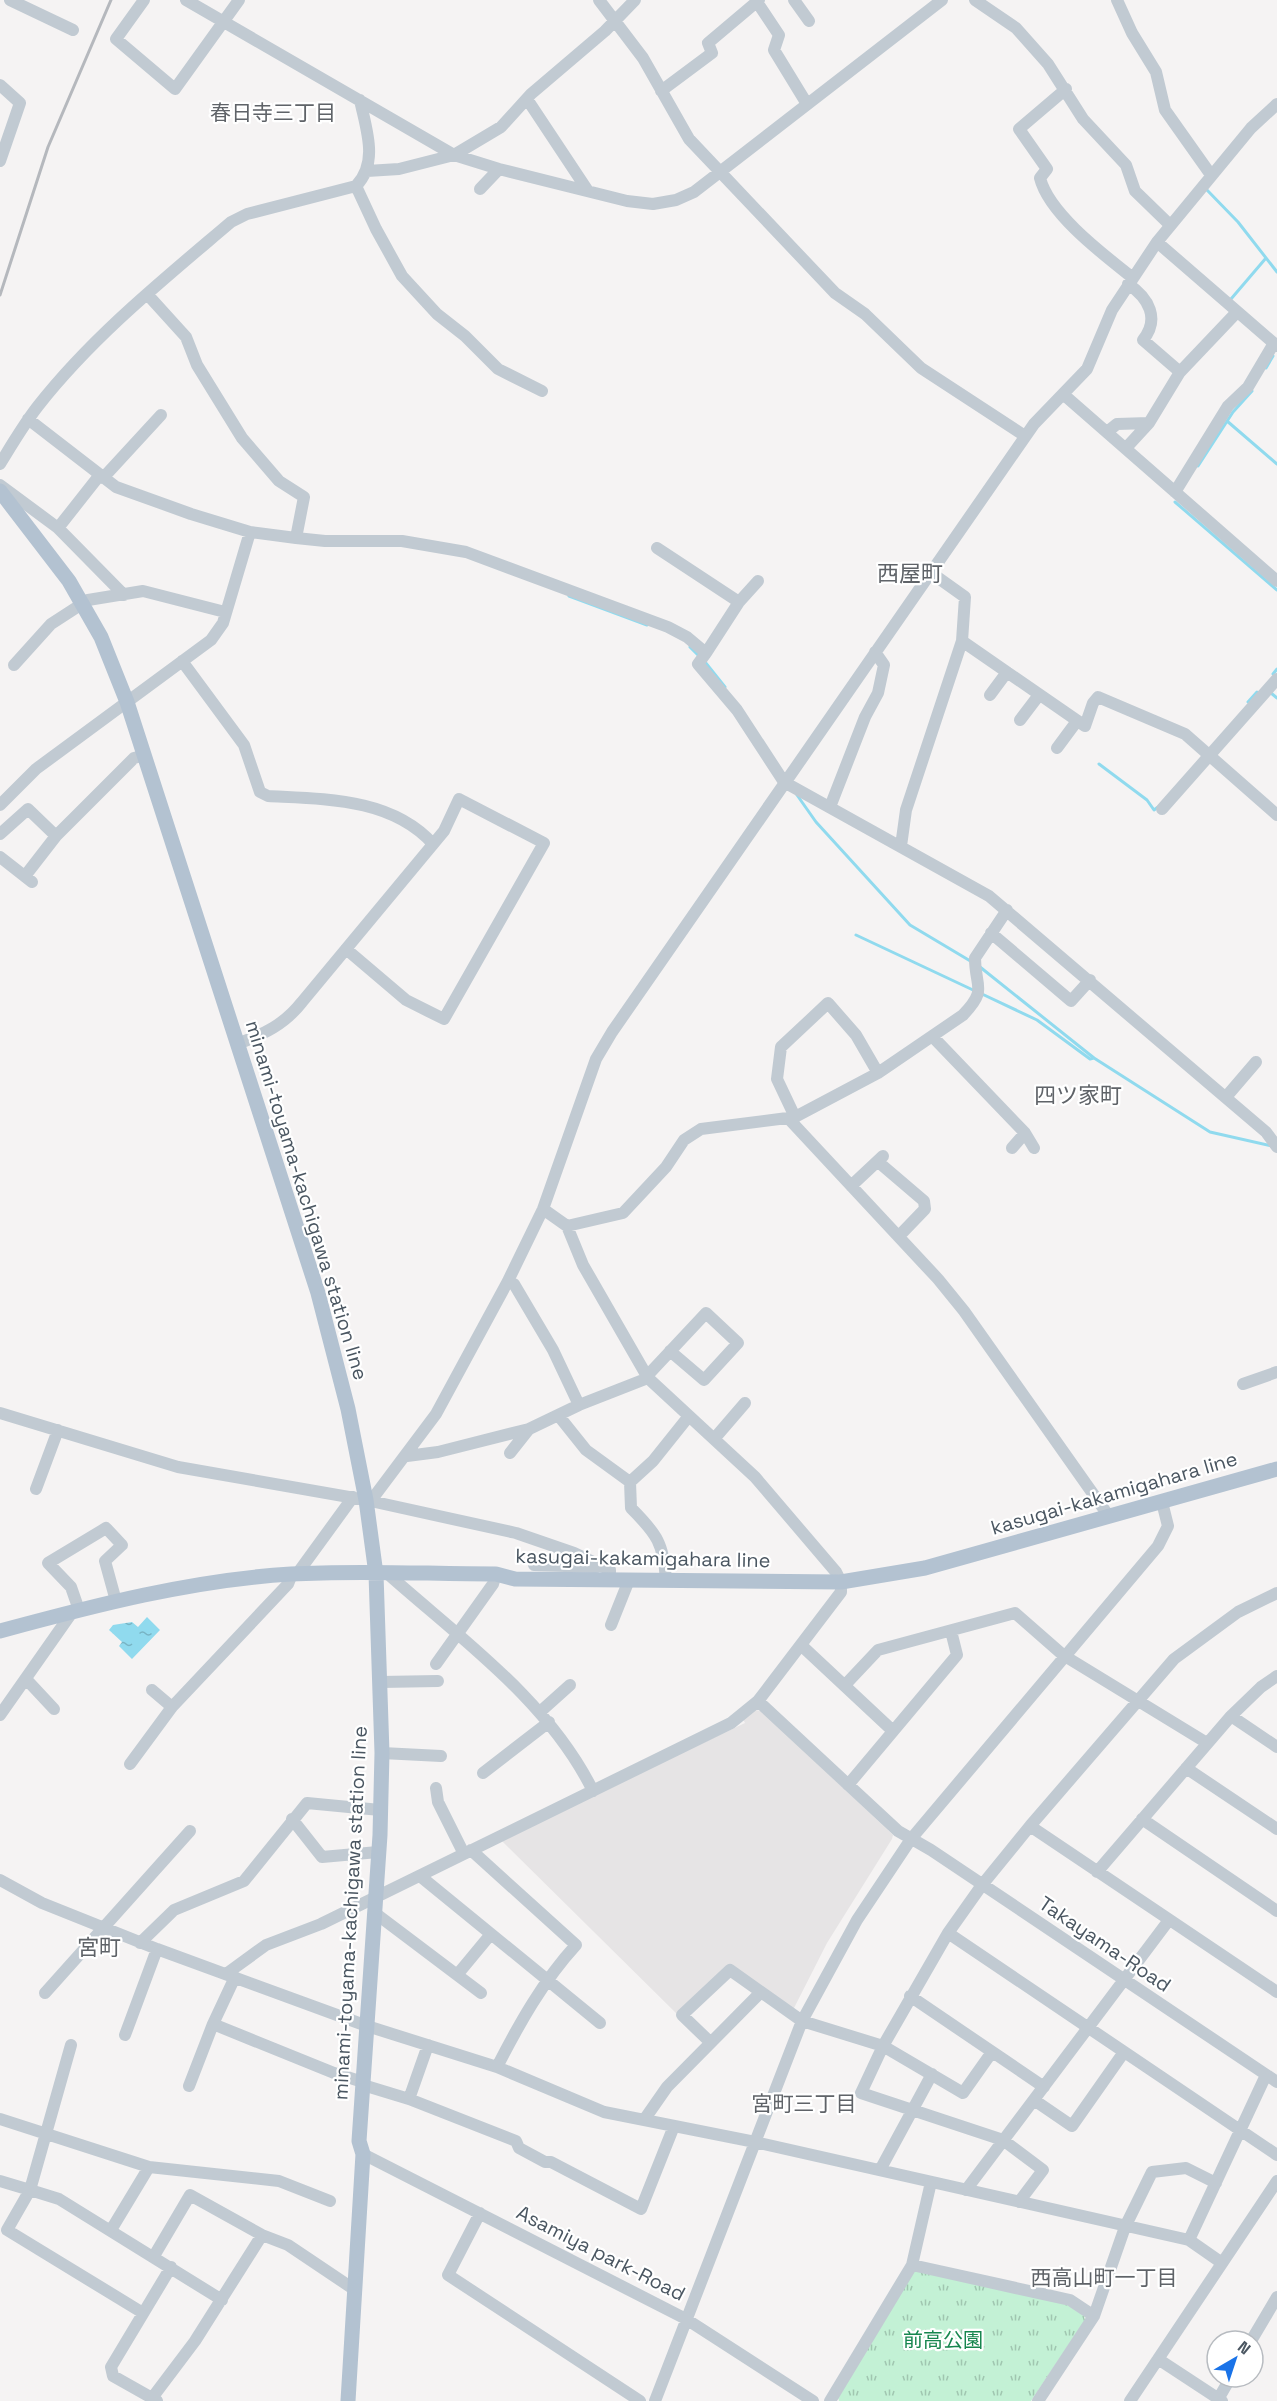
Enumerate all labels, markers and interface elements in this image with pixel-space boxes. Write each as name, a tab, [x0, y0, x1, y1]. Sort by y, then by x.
district label: 春日寺三丁目	[210, 99, 336, 126]
district label: 西屋町	[877, 559, 943, 587]
street label: minami-toyama-kachigawa station line	[240, 1017, 374, 1383]
district label: 四ツ家町	[1034, 1081, 1122, 1109]
street label: kasugai-kakamigahara line	[988, 1445, 1240, 1541]
street label: kasugai-kakamigahara line	[515, 1543, 771, 1573]
street label: minami-toyama-kachigawa station line	[327, 1725, 373, 2101]
street label: Takayama-Road	[1034, 1890, 1176, 1998]
district label: 宮町	[77, 1933, 121, 1961]
district label: 宮町三丁目	[752, 2090, 857, 2117]
street label: Asamiya park-Road	[512, 2199, 690, 2307]
district label: 西高山町一丁目	[1031, 2264, 1178, 2291]
park label: 前高公園	[903, 2327, 983, 2353]
north arrow	[1205, 2329, 1265, 2389]
text: N	[1233, 2336, 1255, 2359]

